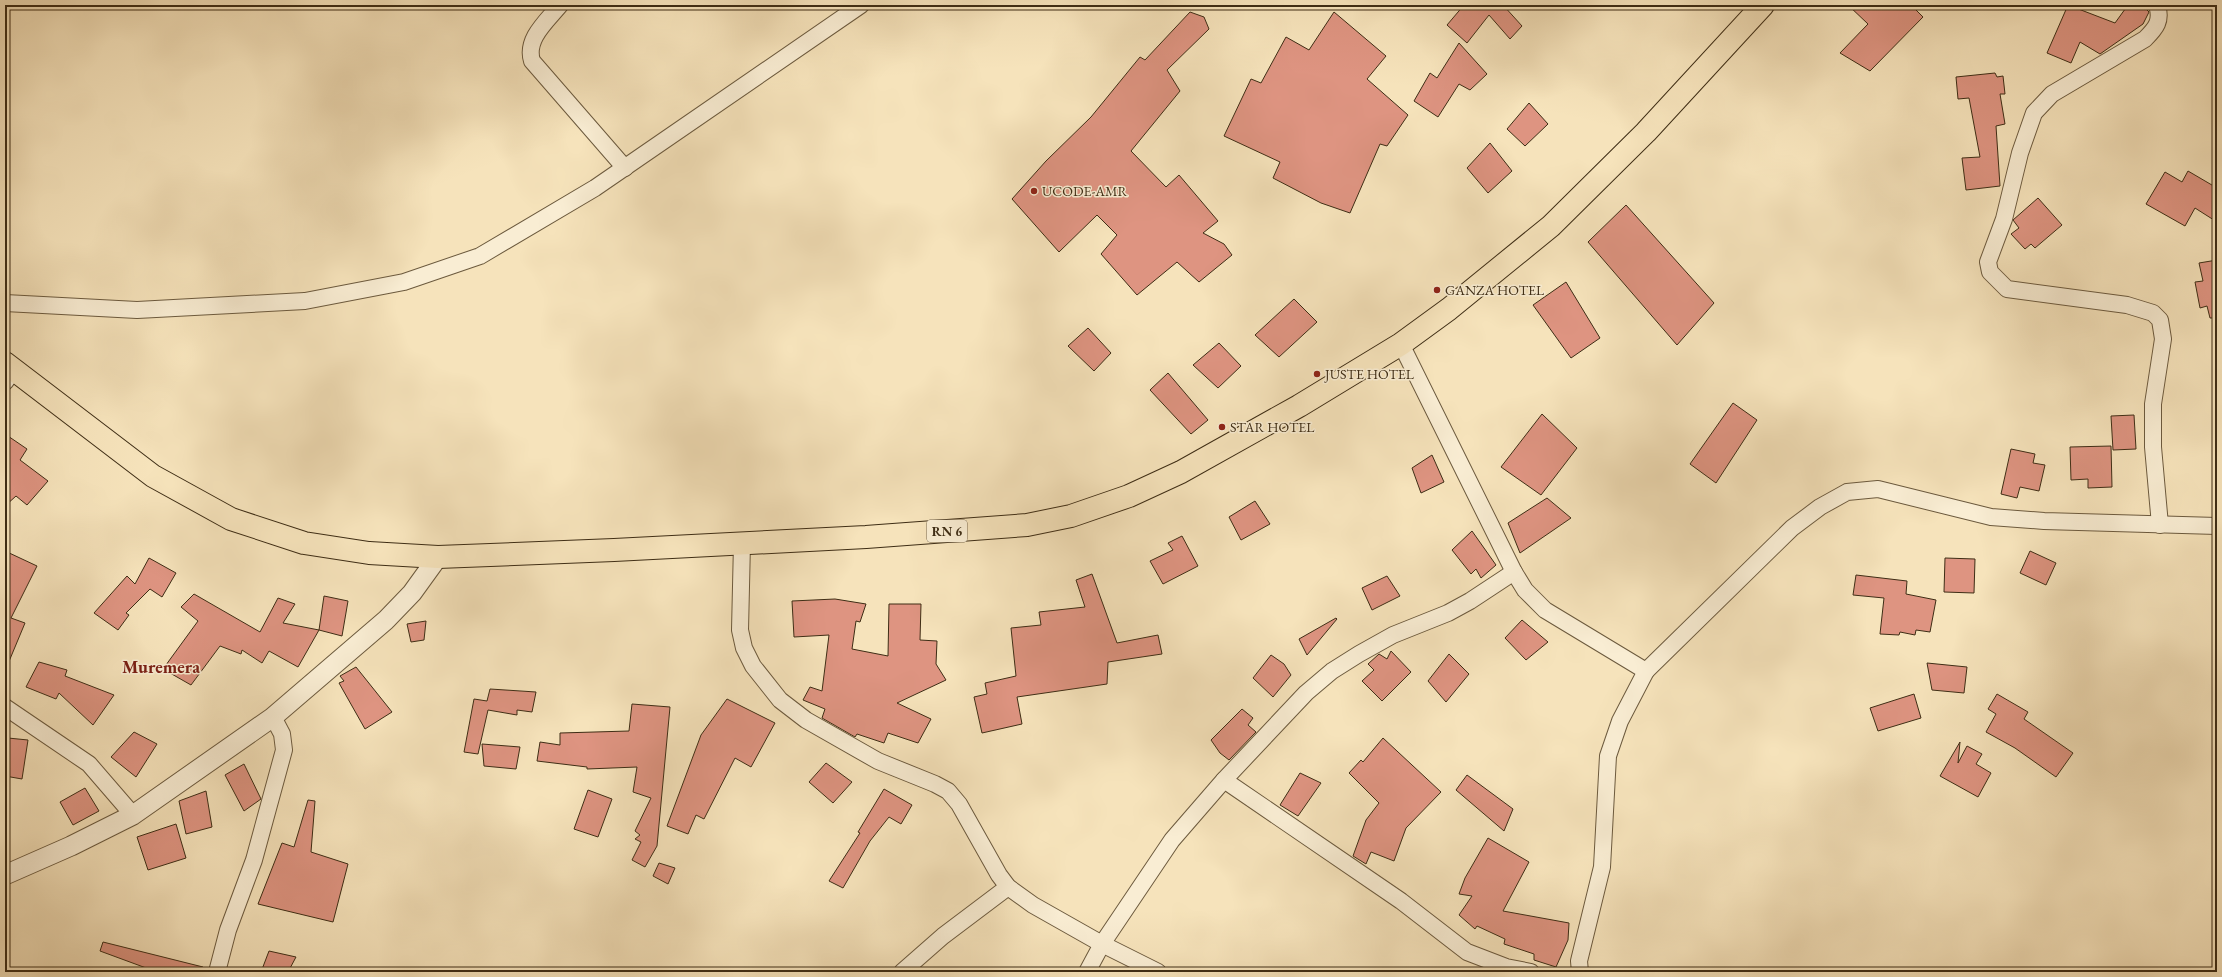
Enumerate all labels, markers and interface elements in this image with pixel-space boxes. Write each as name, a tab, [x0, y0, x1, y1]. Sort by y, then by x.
place label: UCODE-AMR	[1042, 182, 1129, 200]
marker: UCODE-AMR	[1029, 186, 1039, 196]
place label: GANZA HOTEL	[1445, 281, 1545, 299]
marker: GANZA HOTEL	[1432, 285, 1442, 295]
place label: JUSTE HOTEL	[1324, 365, 1415, 383]
marker: JUSTE HOTEL	[1312, 369, 1322, 379]
place label: STAR HOTEL	[1230, 418, 1315, 436]
marker: STAR HOTEL	[1217, 422, 1227, 432]
road number: RN 6	[927, 520, 967, 542]
district label: Muremera	[122, 655, 200, 678]

